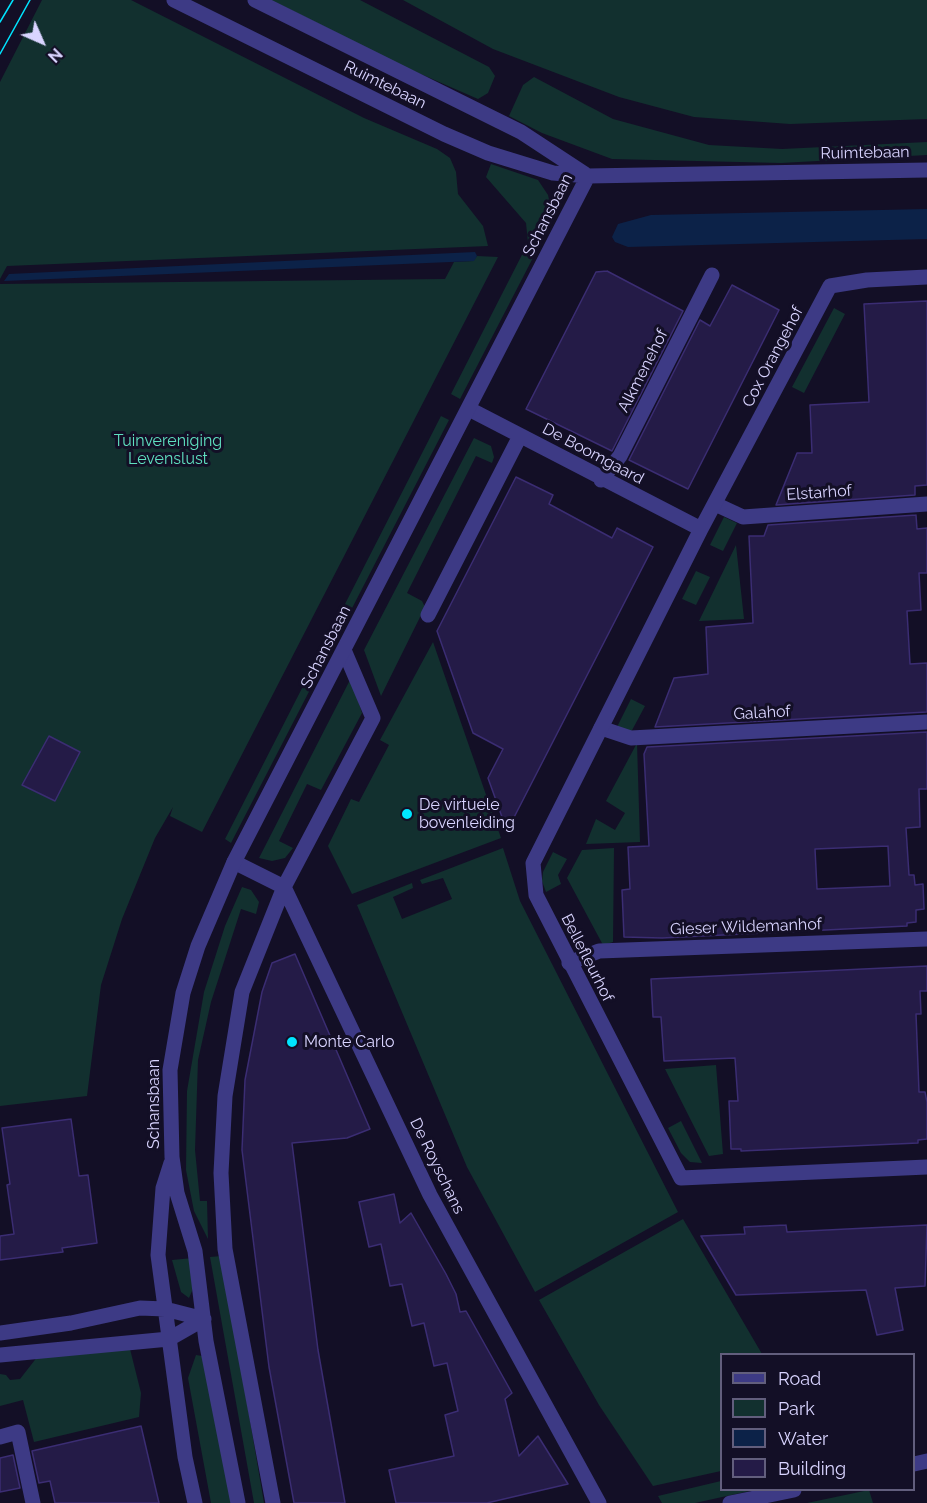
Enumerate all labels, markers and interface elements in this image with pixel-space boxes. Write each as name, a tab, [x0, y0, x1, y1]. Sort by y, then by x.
north arrow	[12, 12, 72, 72]
text: N	[44, 44, 66, 66]
street label: Ruimtebaan	[341, 57, 429, 113]
street label: Ruimtebaan	[820, 143, 910, 163]
street label: Schansbaan	[519, 170, 577, 260]
street label: Cox Orangehof	[738, 303, 808, 411]
street label: Alkmenehof	[614, 326, 672, 416]
street label: De Boomgaard	[539, 419, 647, 489]
park label: Tuinvereniging Levenslust	[114, 431, 222, 469]
street label: Elstarhof	[786, 481, 852, 505]
street label: Schansbaan	[297, 602, 355, 692]
street label: Galahof	[733, 702, 791, 724]
place label: De virtuele bovenleiding	[419, 795, 515, 833]
marker: De virtuele bovenleiding	[400, 807, 414, 821]
street label: Bellefleurhof	[557, 911, 617, 1005]
street label: Gieser Wildemanhof	[670, 915, 822, 939]
place label: Monte Carlo	[304, 1032, 395, 1052]
marker: Monte Carlo	[285, 1035, 299, 1049]
street label: Schansbaan	[144, 1059, 164, 1149]
street label: De Royschans	[405, 1115, 469, 1217]
legend	[720, 1353, 915, 1491]
text: Road	[778, 1368, 821, 1389]
text: Park	[778, 1398, 815, 1419]
text: Water	[778, 1428, 828, 1449]
text: Building	[778, 1458, 846, 1479]

